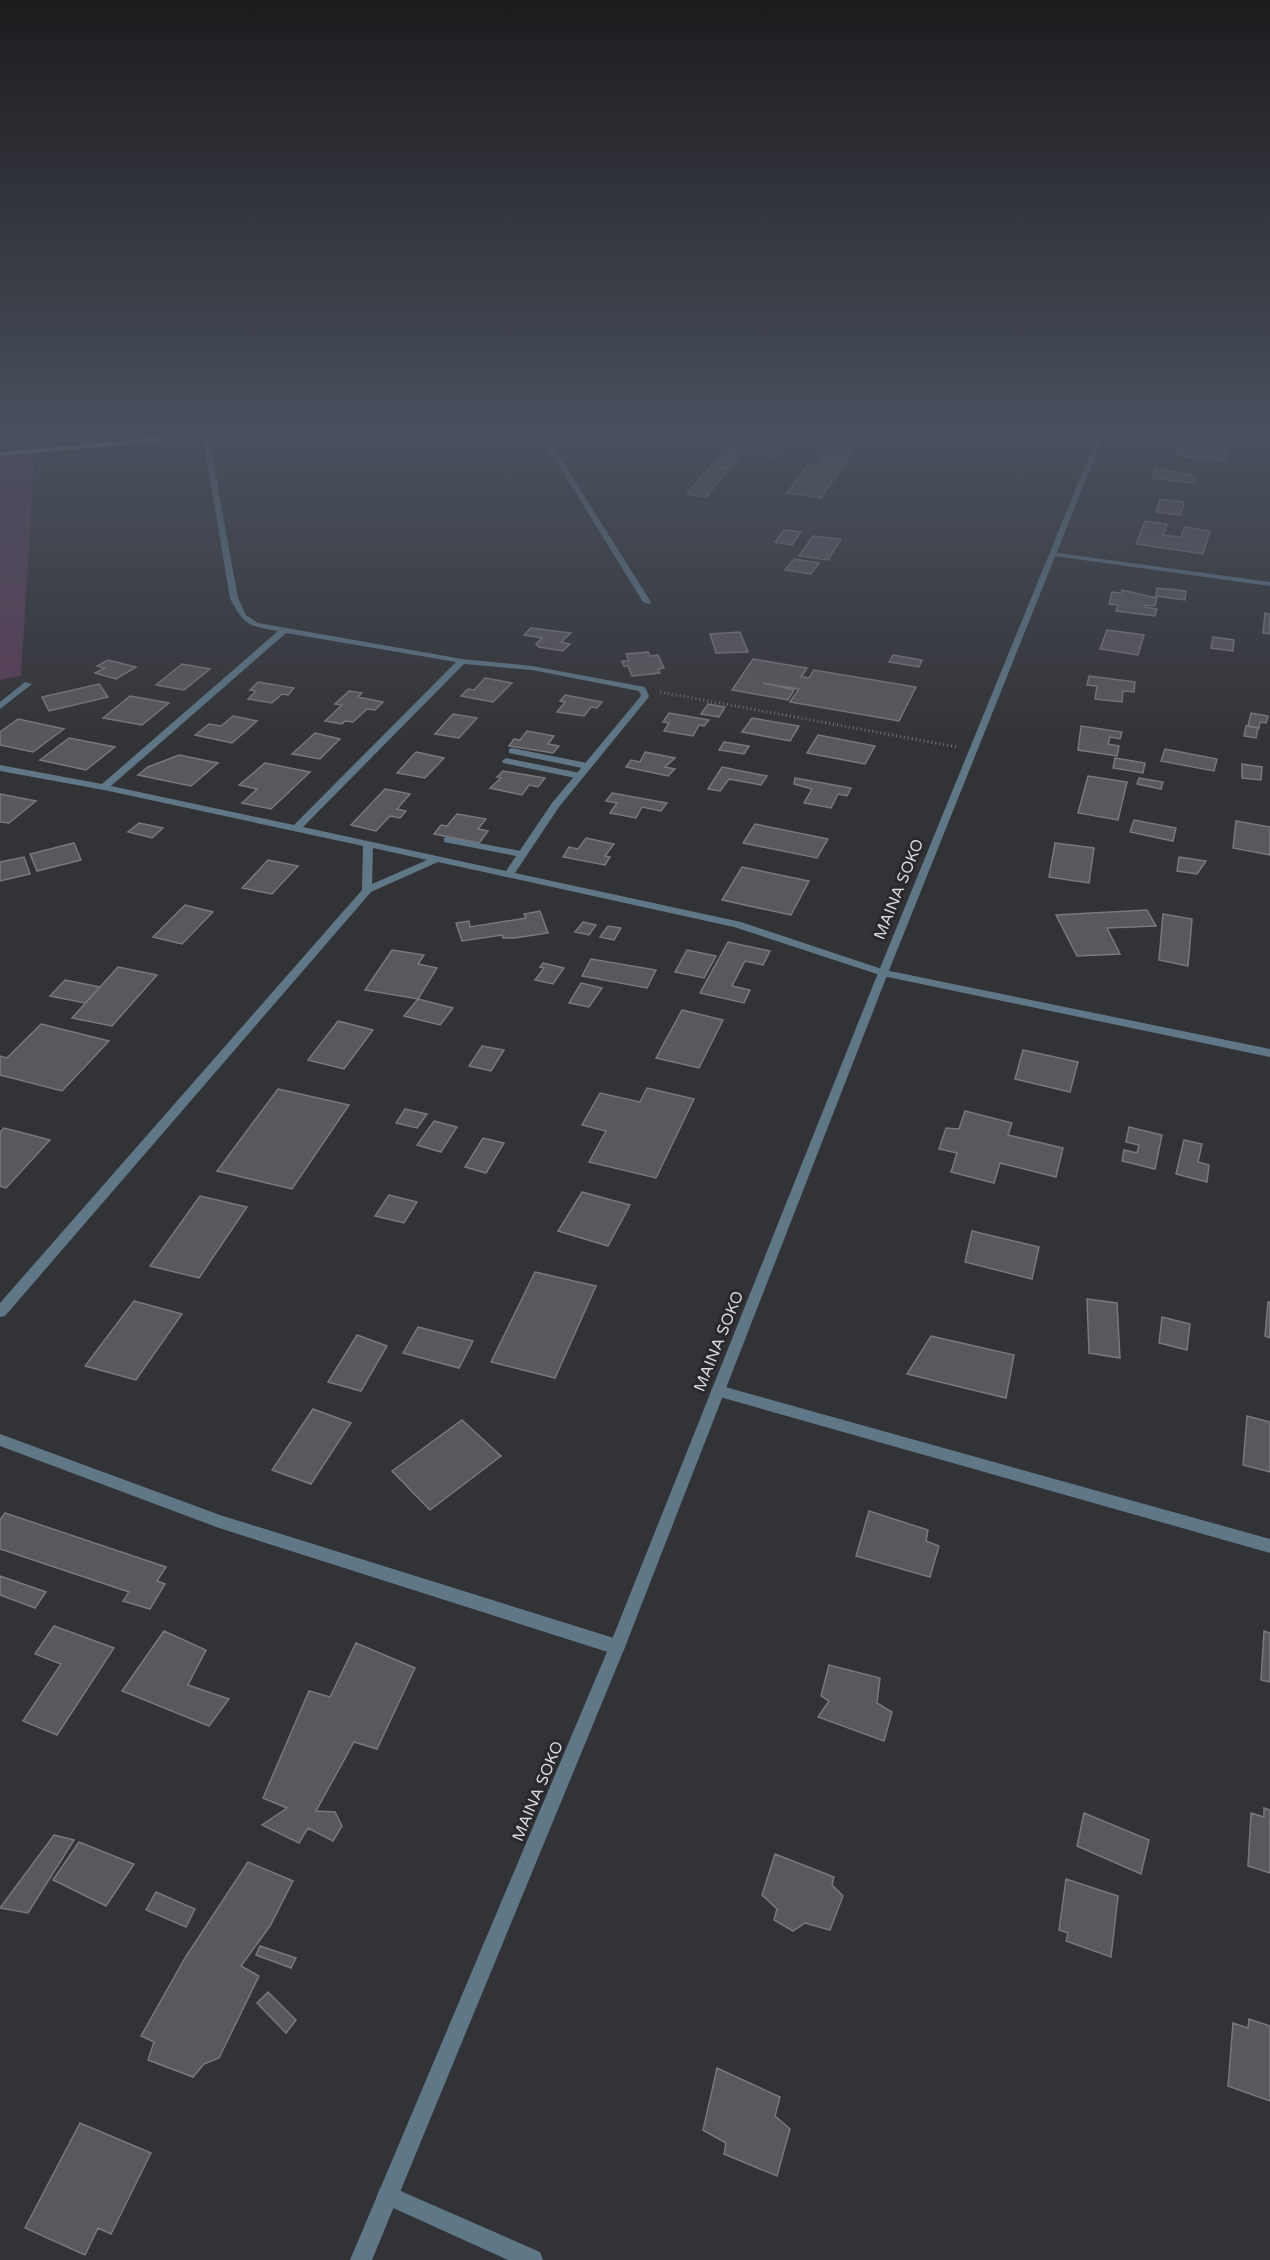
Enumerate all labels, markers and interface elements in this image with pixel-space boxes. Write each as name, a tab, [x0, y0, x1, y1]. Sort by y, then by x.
street label: MAINA SOKO	[870, 836, 928, 943]
street label: MAINA SOKO	[690, 1288, 748, 1395]
street label: MAINA SOKO	[508, 1738, 568, 1845]

